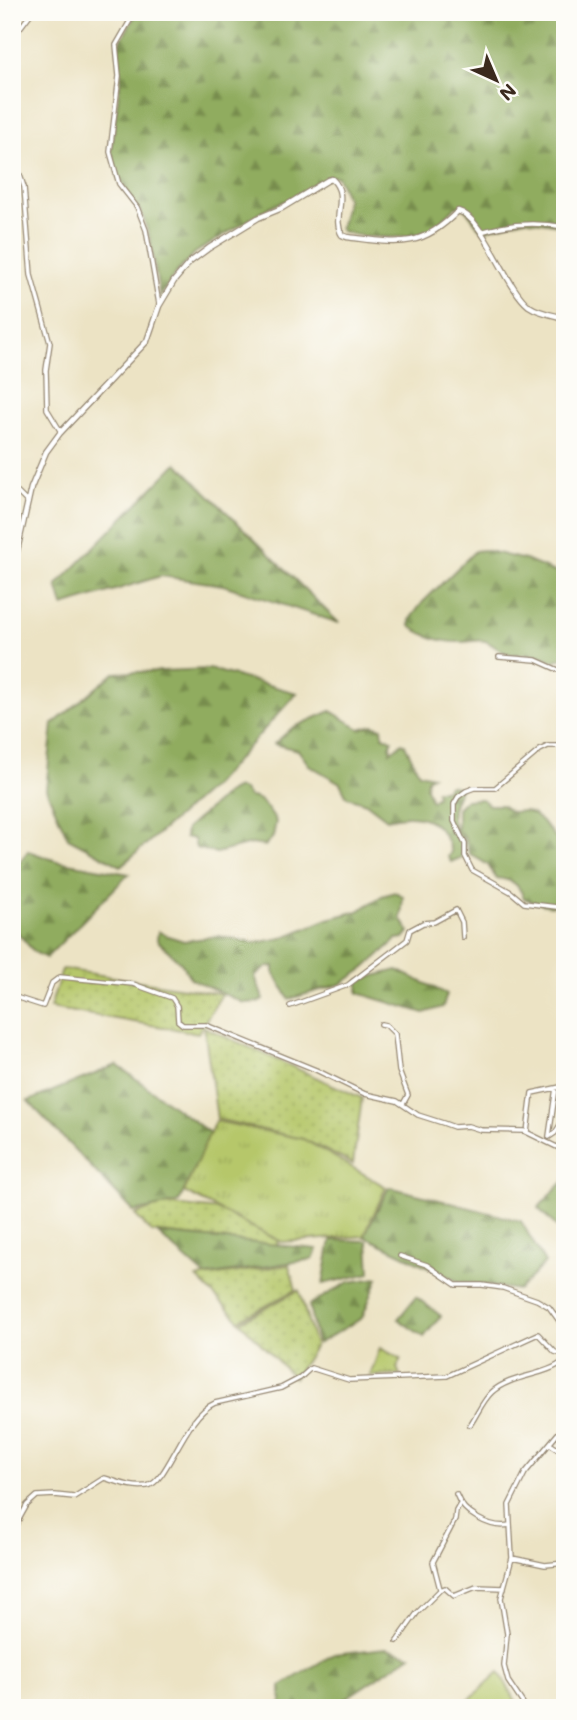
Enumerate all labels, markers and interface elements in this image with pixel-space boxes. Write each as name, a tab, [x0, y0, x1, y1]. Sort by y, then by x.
north arrow	[462, 46, 532, 116]
text: N	[494, 79, 522, 107]

